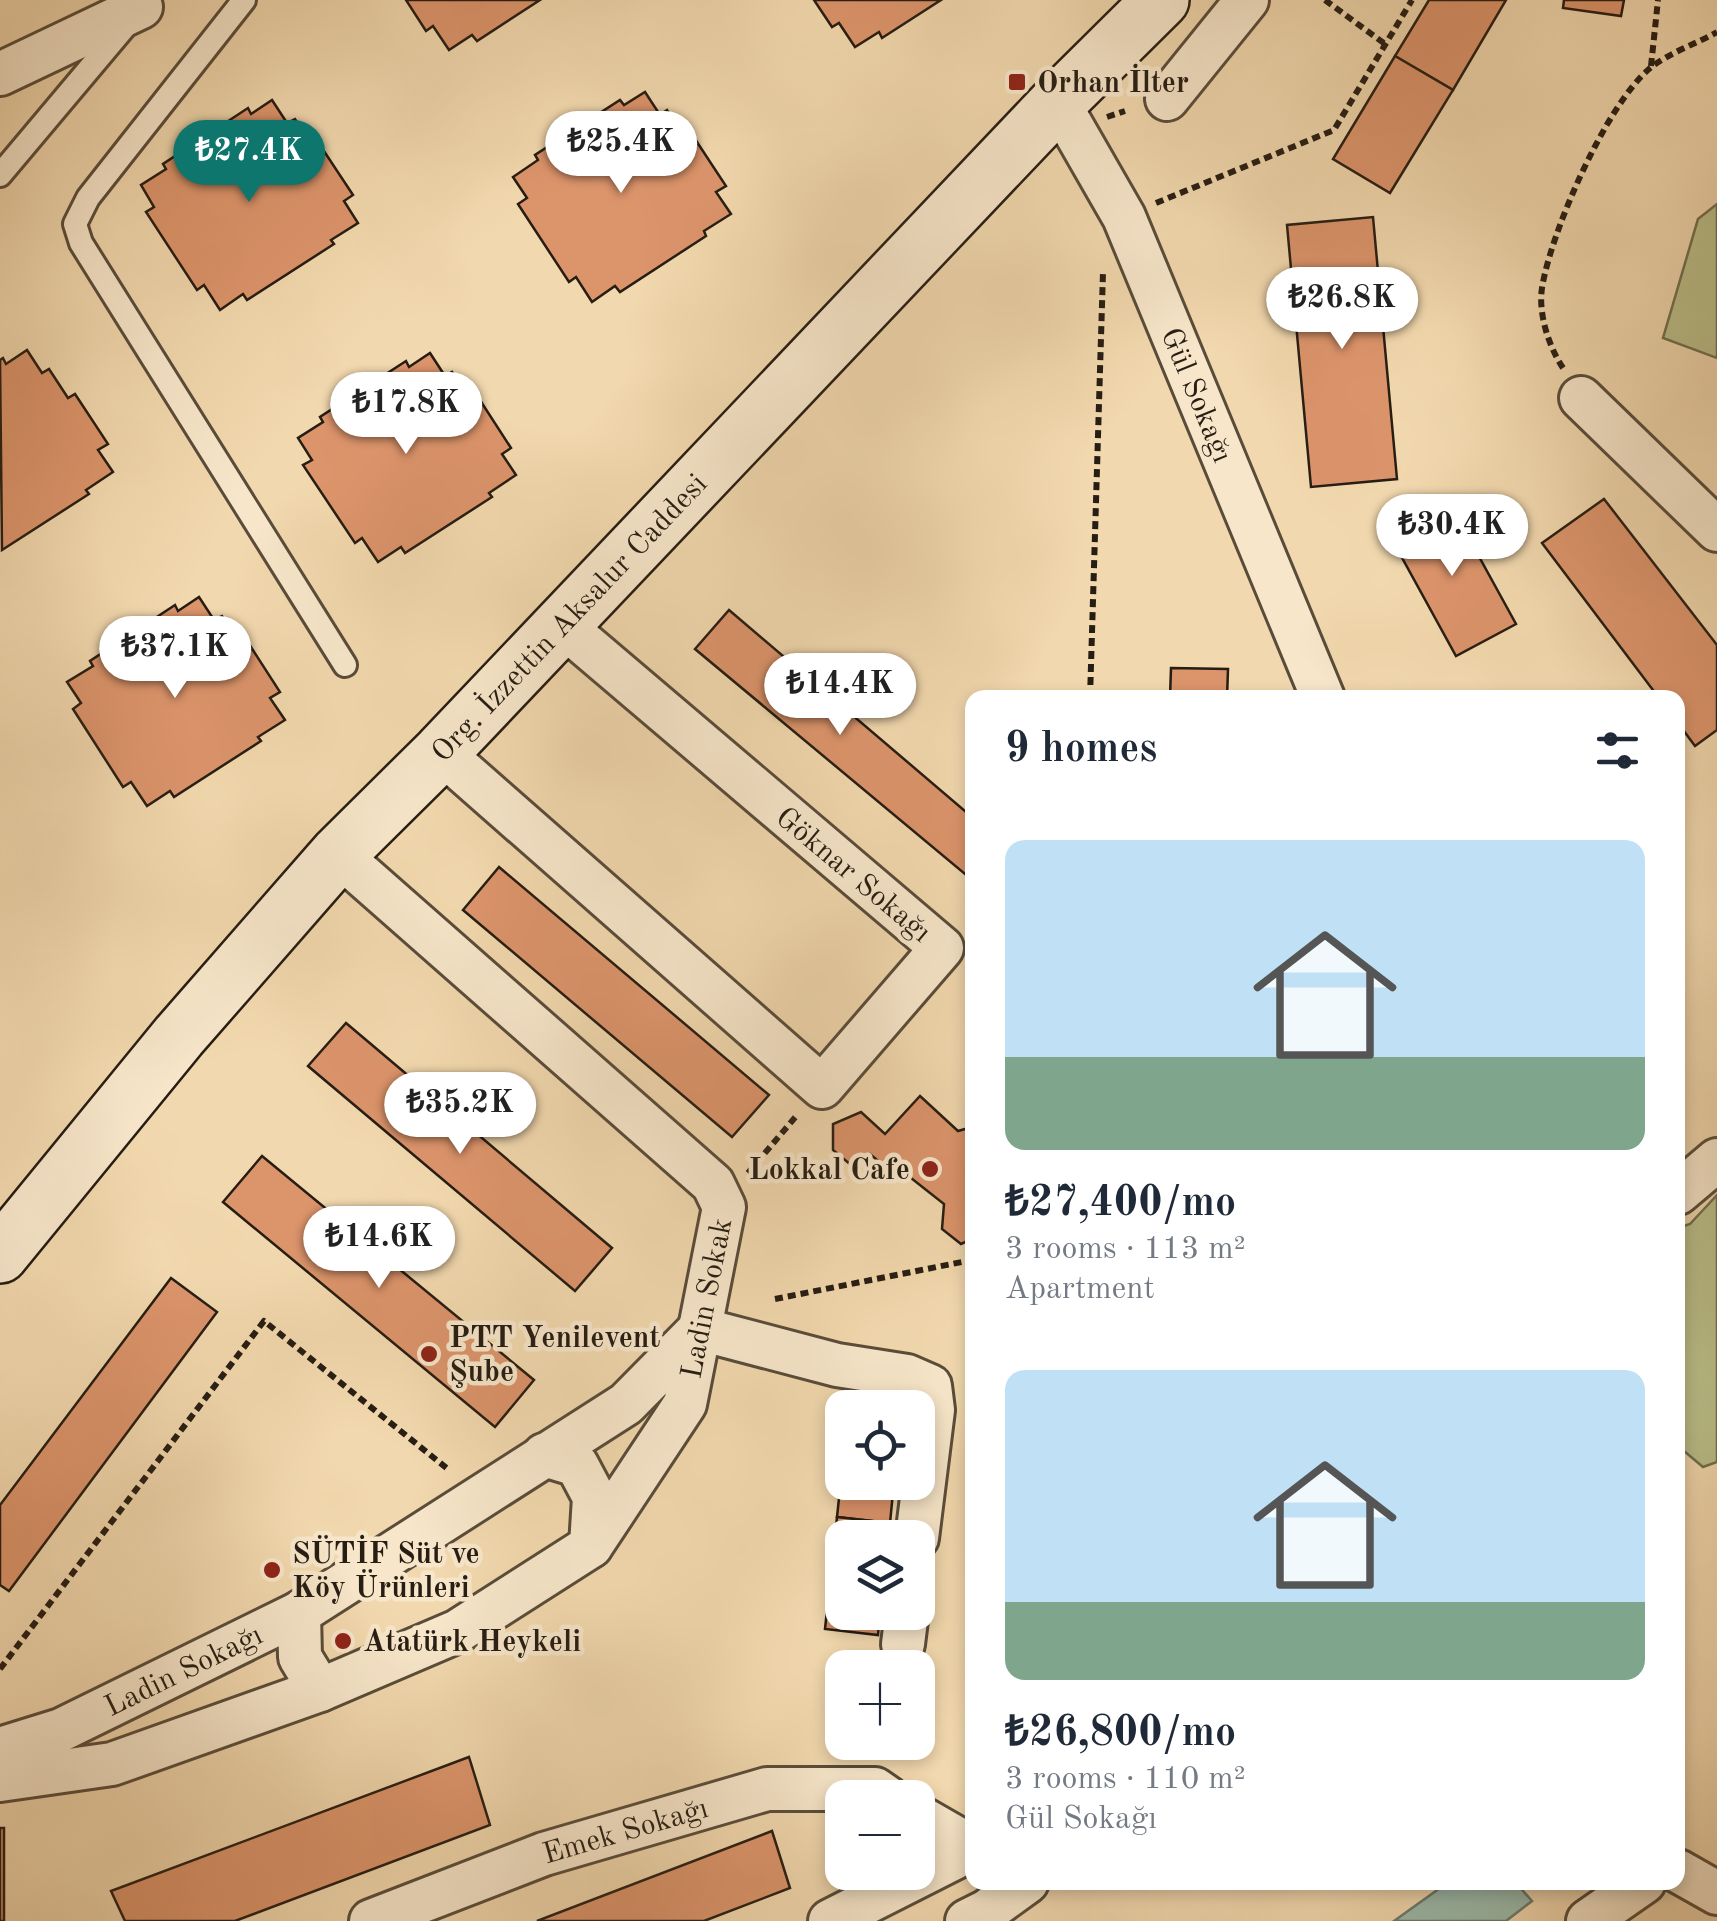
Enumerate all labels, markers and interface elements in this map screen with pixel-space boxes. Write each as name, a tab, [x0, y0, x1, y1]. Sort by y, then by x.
place label: Orhan İlter	[1037, 63, 1189, 99]
marker: Orhan İlter	[1006, 71, 1028, 93]
pin: ₺25.4K	[540, 111, 702, 196]
pin: ₺27.4K	[168, 120, 330, 205]
text: ₺25.4K	[567, 127, 675, 159]
text: ₺27.4K	[195, 136, 303, 168]
pin: ₺26.8K	[1261, 267, 1423, 352]
text: ₺26.8K	[1288, 283, 1396, 315]
street label: Gül Sokağı	[1155, 324, 1237, 467]
pin: ₺17.8K	[325, 372, 487, 457]
text: ₺17.8K	[352, 388, 460, 420]
street label: Org. İzzettin Aksalur Caddesi	[427, 469, 713, 769]
pin: ₺30.4K	[1371, 494, 1533, 579]
text: ₺30.4K	[1398, 510, 1506, 542]
pin: ₺37.1K	[94, 616, 256, 701]
text: ₺37.1K	[121, 632, 229, 664]
pin: ₺14.4K	[759, 653, 921, 738]
text: ₺14.4K	[786, 669, 894, 701]
icon: filters	[1590, 723, 1645, 778]
text: 9 homes	[1005, 729, 1157, 771]
street label: Göknar Sokağı	[770, 802, 936, 949]
icon: home	[1235, 905, 1415, 1085]
pin: ₺35.2K	[379, 1072, 541, 1157]
text: ₺35.2K	[406, 1088, 514, 1120]
place label: Lokkal Cafe	[749, 1156, 910, 1186]
marker: Lokkal Cafe	[919, 1158, 941, 1180]
text: ₺27,400/mo	[1005, 1183, 1236, 1225]
pin: ₺14.6K	[298, 1206, 460, 1291]
street label: Ladin Sokak	[677, 1216, 738, 1381]
text: ₺14.6K	[325, 1222, 433, 1254]
text: 3 rooms · 113 m²	[1005, 1234, 1246, 1266]
text: Apartment	[1005, 1274, 1155, 1306]
place label: PTT Yenilevent Şube	[449, 1324, 661, 1388]
marker: PTT Yenilevent Şube	[418, 1343, 440, 1365]
map controls	[825, 1390, 935, 1890]
button: locate	[825, 1390, 935, 1500]
icon: home	[1235, 1435, 1415, 1615]
button: layers	[825, 1520, 935, 1630]
place label: SÜTİF Süt ve Köy Ürünleri	[292, 1534, 480, 1604]
marker: SÜTİF Süt ve Köy Ürünleri	[261, 1559, 283, 1581]
street label: Ladin Sokağı	[100, 1620, 268, 1723]
place label: Atatürk Heykeli	[363, 1628, 581, 1658]
marker: Atatürk Heykeli	[332, 1630, 354, 1652]
button: +	[825, 1650, 935, 1760]
text: ₺26,800/mo	[1005, 1713, 1236, 1755]
text: 3 rooms · 110 m²	[1005, 1764, 1246, 1796]
button: −	[825, 1780, 935, 1890]
street label: Emek Sokağı	[540, 1794, 712, 1871]
text: Gül Sokağı	[1005, 1804, 1157, 1836]

